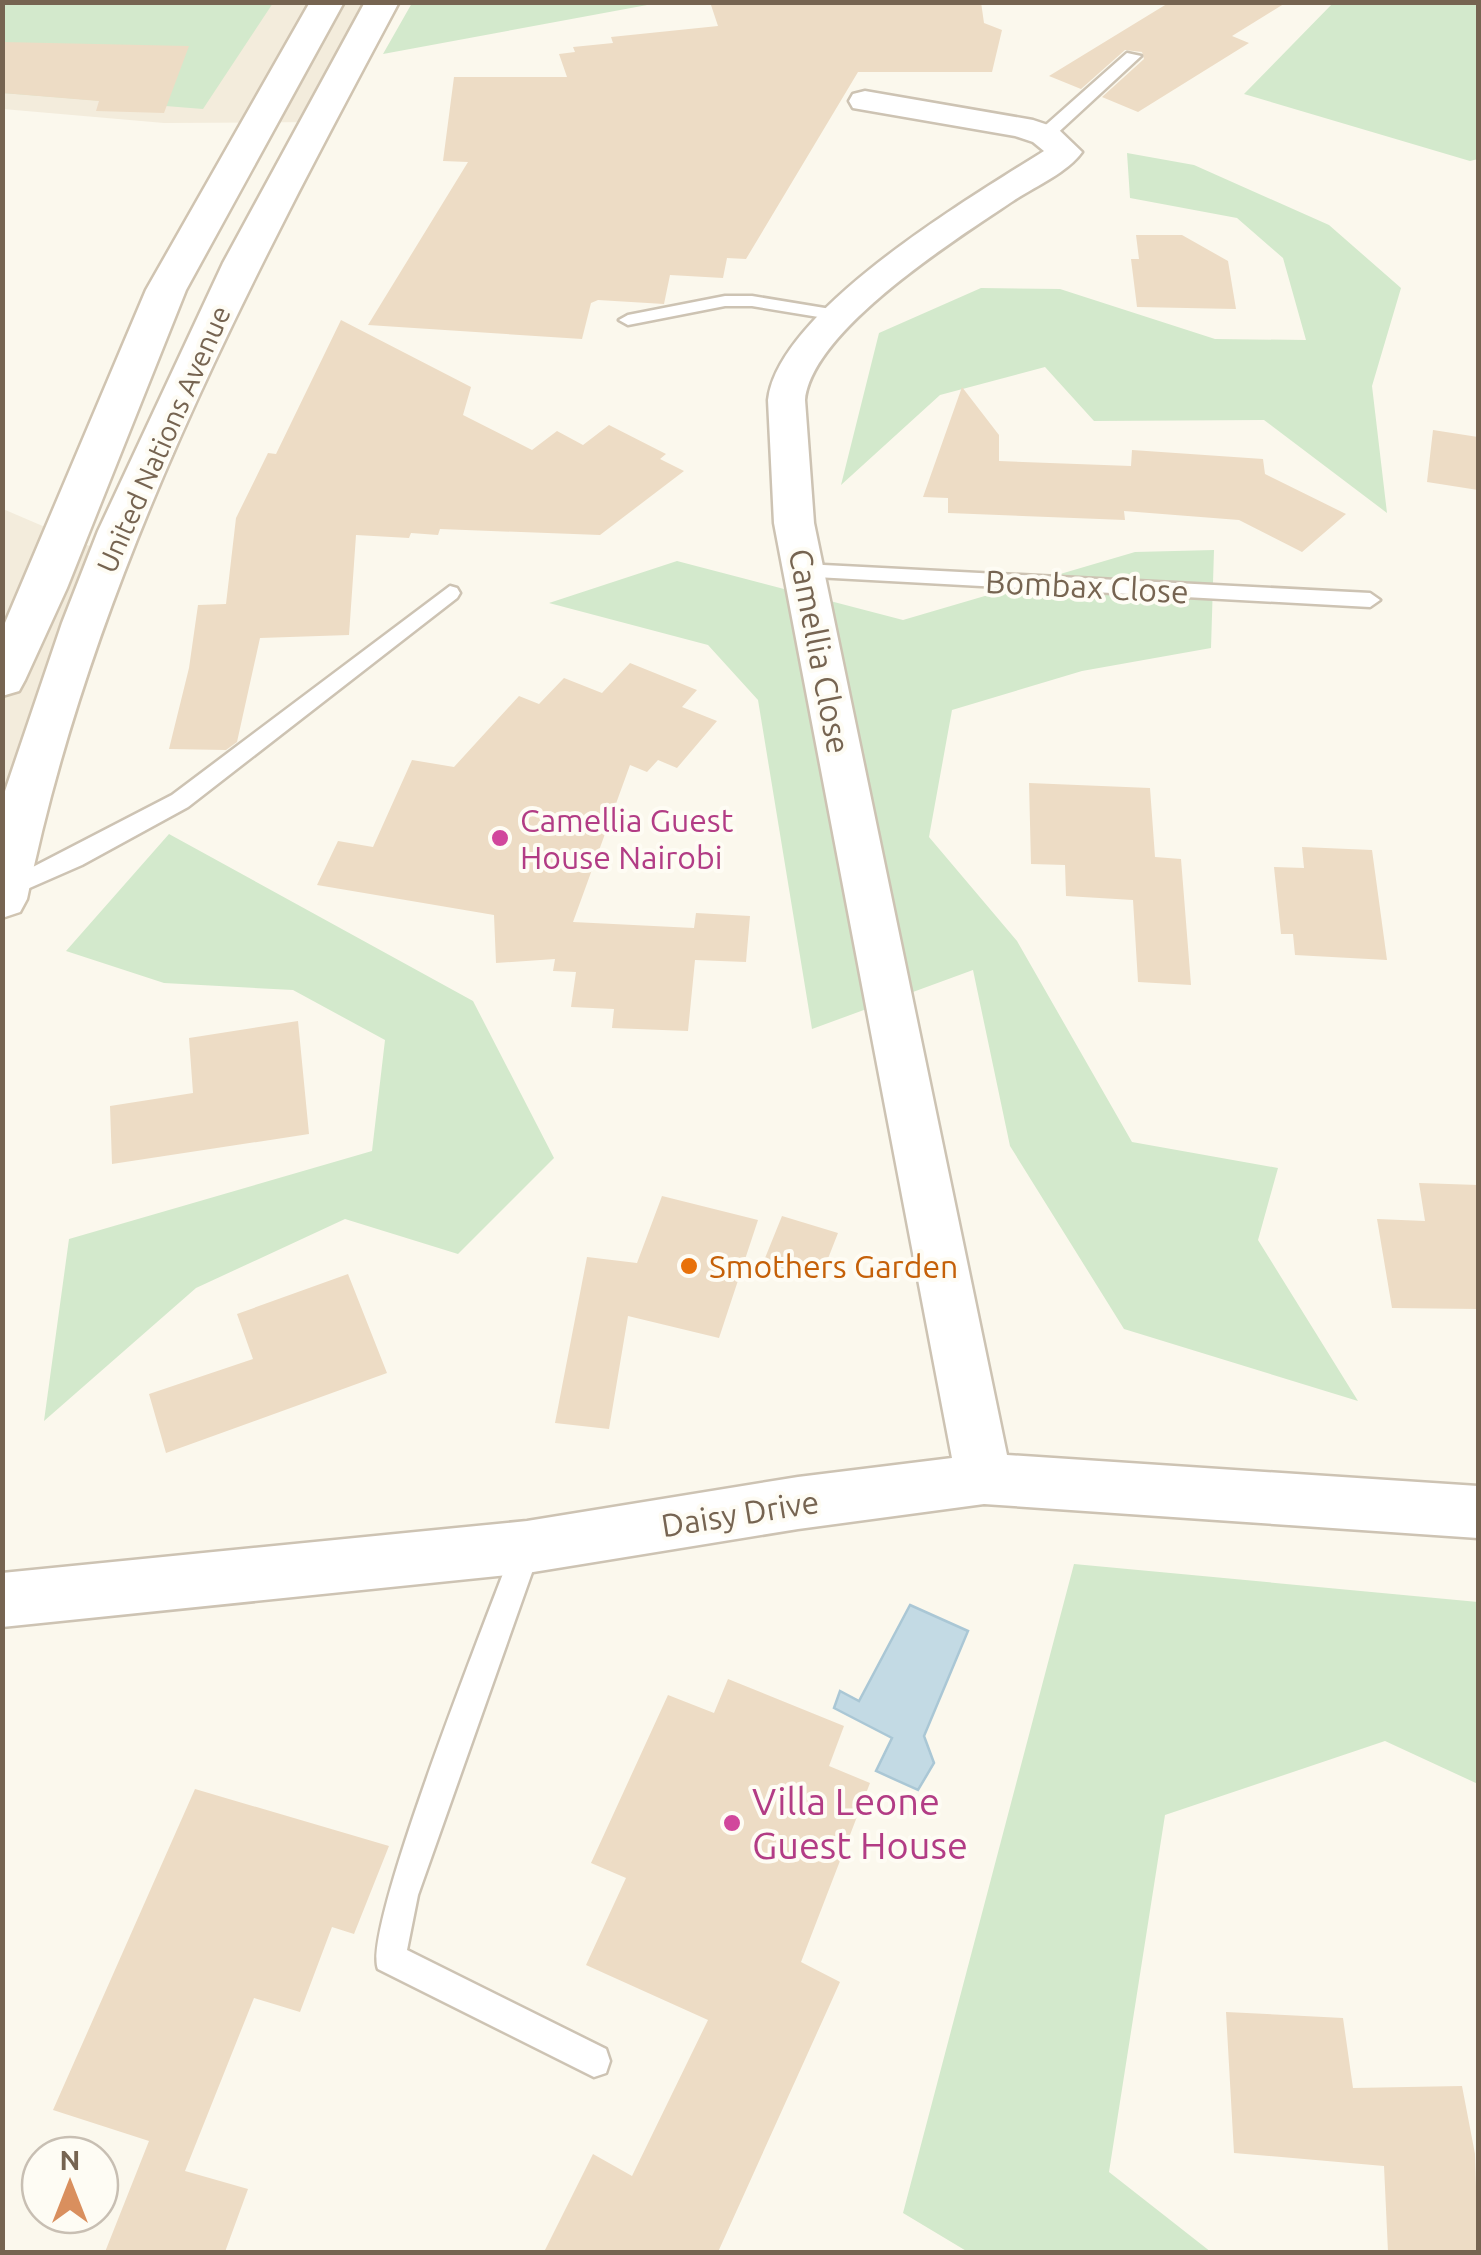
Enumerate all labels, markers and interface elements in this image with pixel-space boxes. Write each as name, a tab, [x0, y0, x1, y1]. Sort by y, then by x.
street label: United Nations Avenue	[90, 301, 236, 577]
street label: Camellia Close	[782, 545, 858, 757]
street label: Bombax Close	[984, 563, 1190, 609]
place label: Camellia Guest House Nairobi	[520, 802, 734, 875]
marker: Camellia Guest House Nairobi	[489, 827, 511, 849]
place label: Smothers Garden	[709, 1248, 958, 1284]
marker: Smothers Garden	[678, 1255, 700, 1277]
street label: Daisy Drive	[659, 1483, 821, 1543]
place label: Villa Leone Guest House	[752, 1780, 968, 1866]
marker: Villa Leone Guest House	[721, 1812, 743, 1834]
north arrow	[20, 2135, 120, 2235]
text: N	[60, 2144, 80, 2175]

